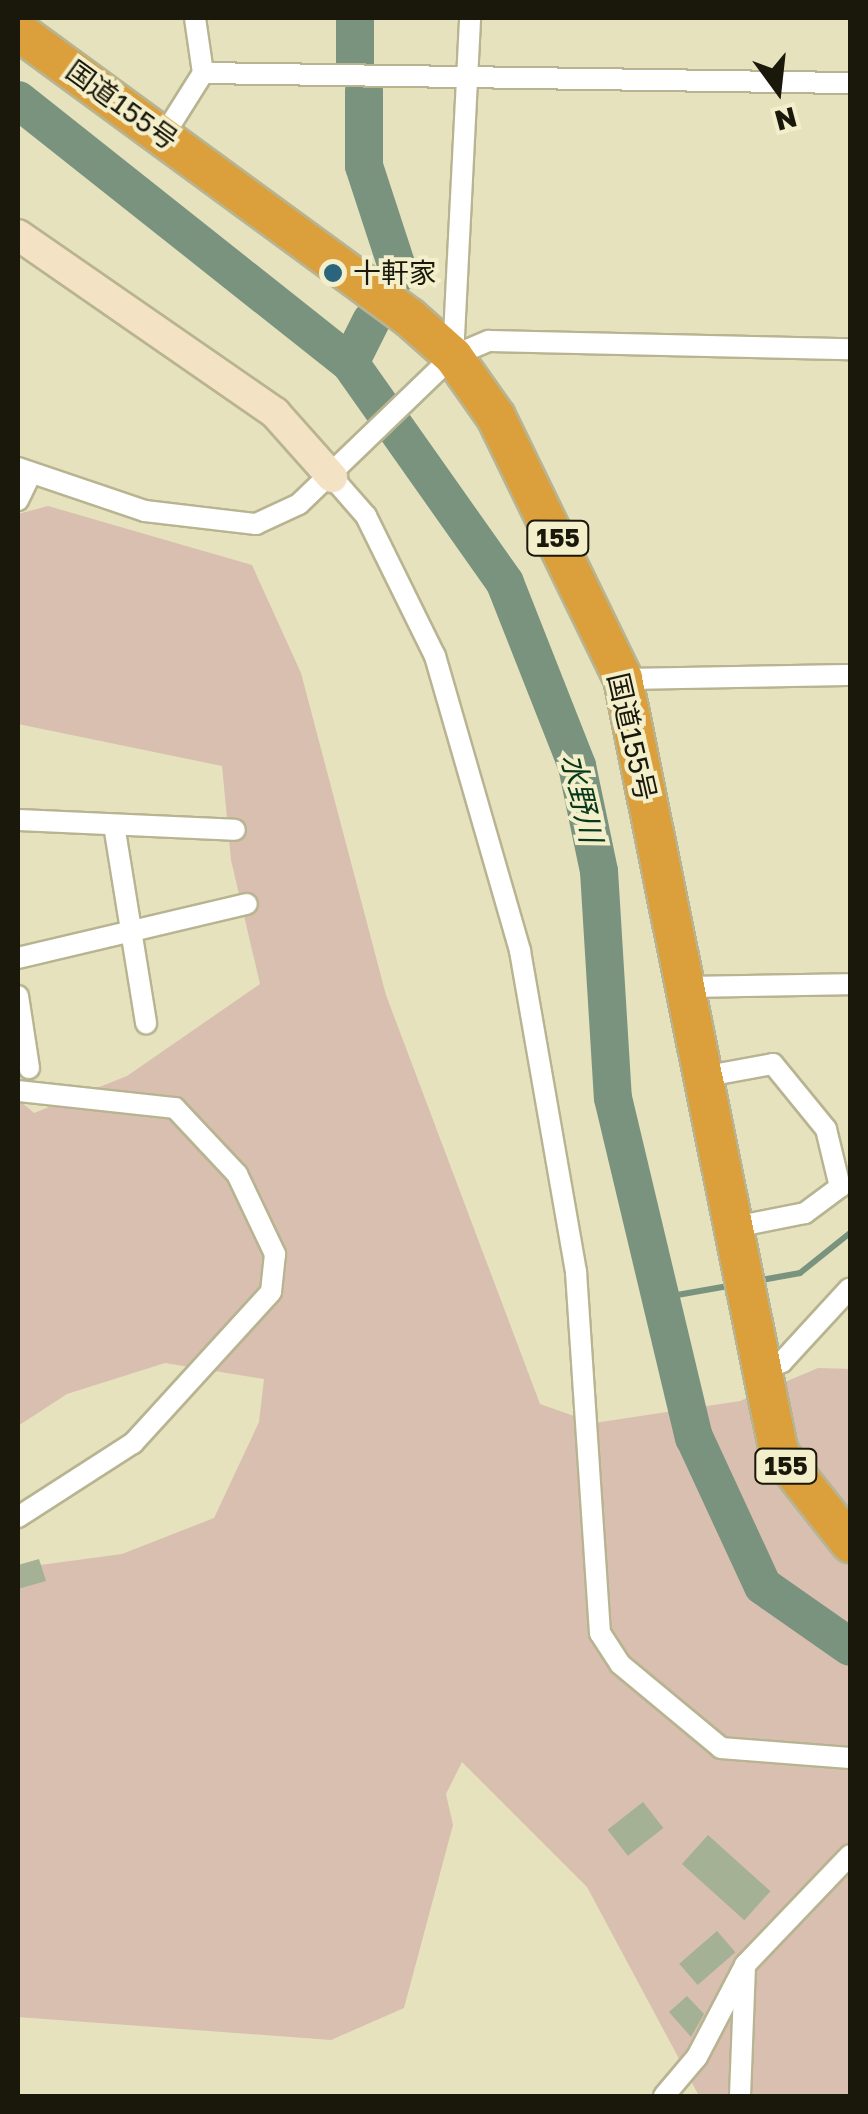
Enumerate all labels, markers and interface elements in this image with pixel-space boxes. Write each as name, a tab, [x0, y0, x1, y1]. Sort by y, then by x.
north arrow	[728, 40, 828, 140]
street label: 国道155号	[60, 53, 184, 157]
text: N	[771, 101, 800, 138]
place label: 十軒家	[353, 256, 437, 290]
marker: 十軒家	[322, 262, 344, 284]
road number: 155	[526, 518, 590, 558]
street label: 国道155号	[601, 670, 663, 804]
water label: 水野川	[554, 750, 610, 846]
road number: 155	[754, 1446, 818, 1486]

